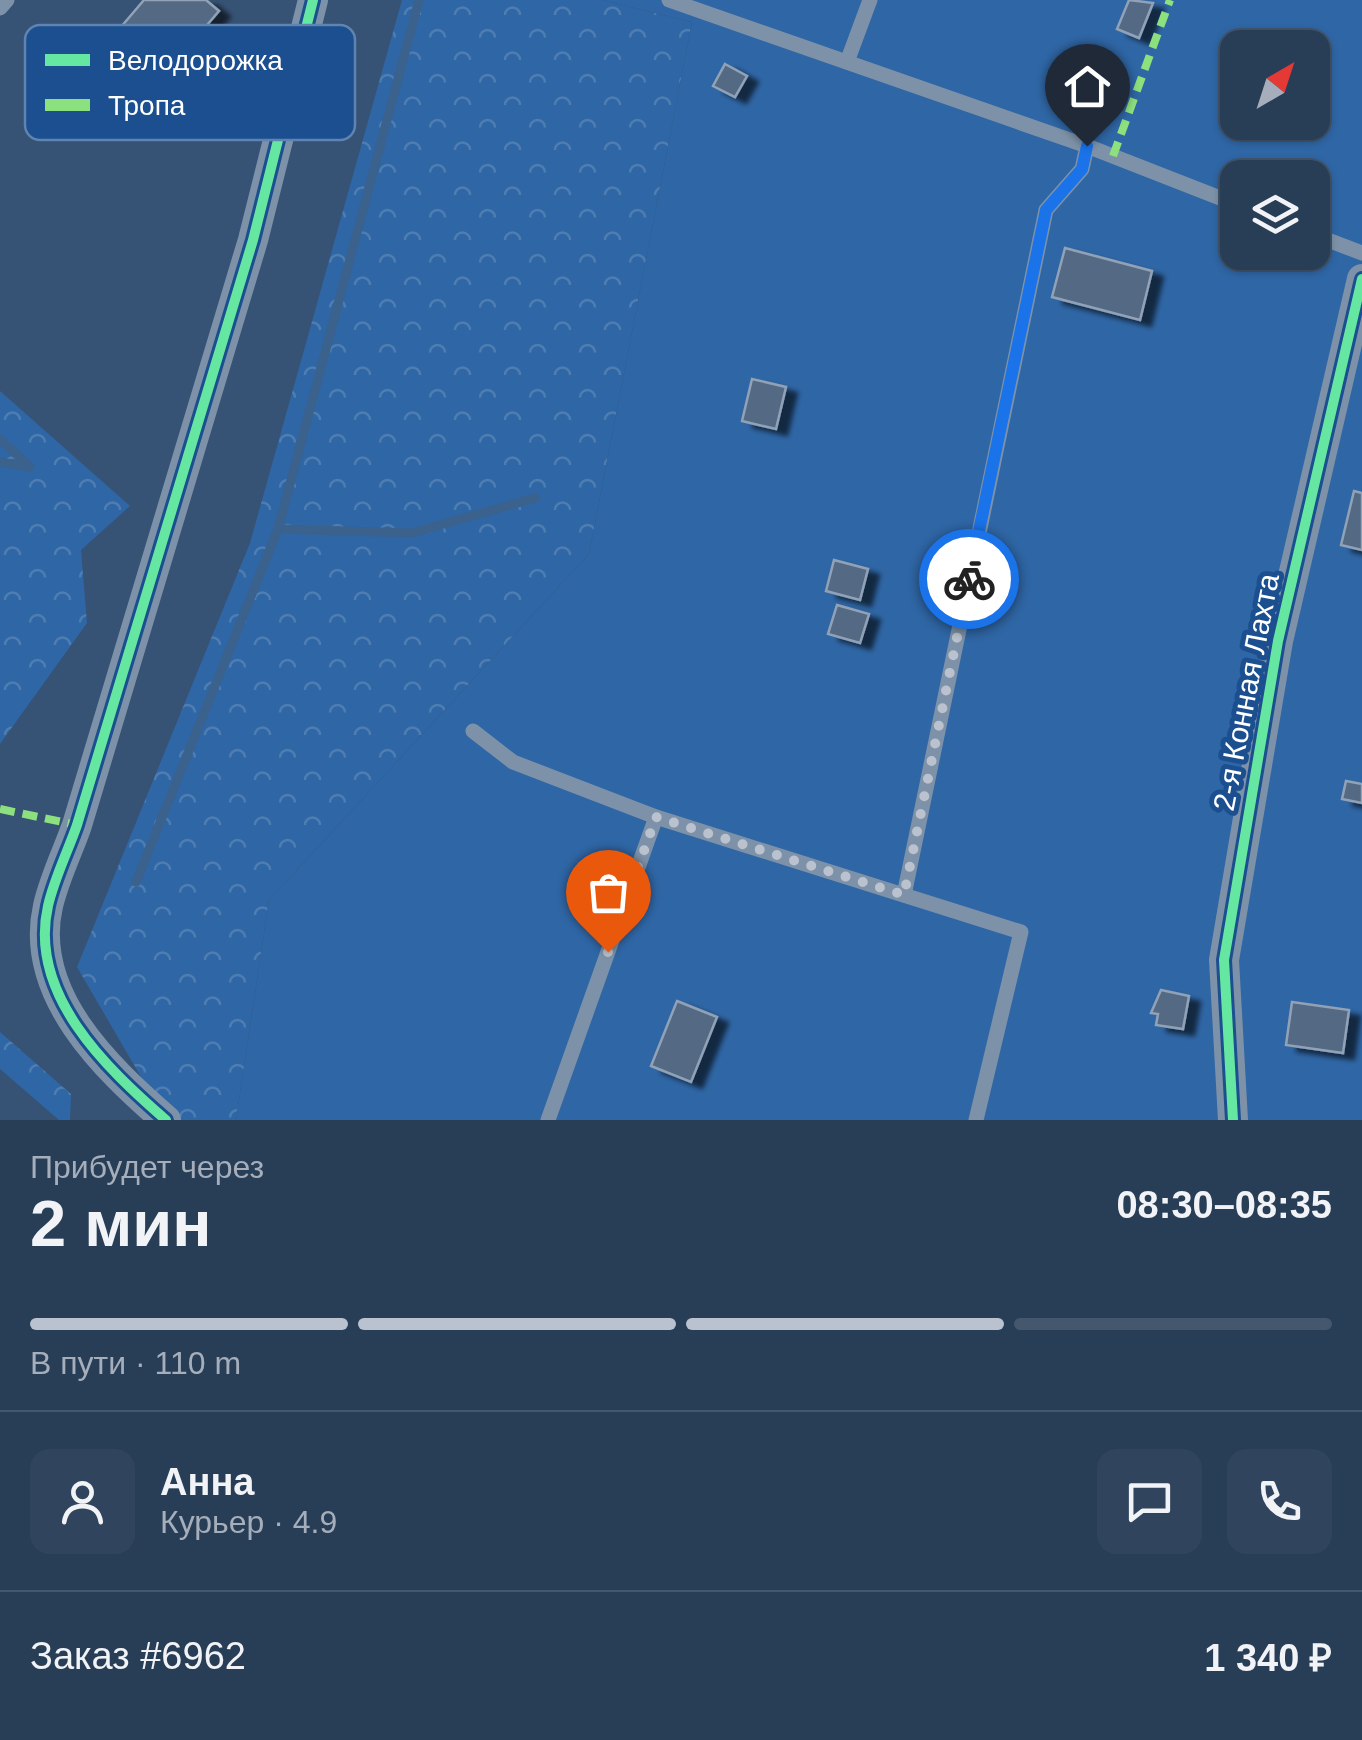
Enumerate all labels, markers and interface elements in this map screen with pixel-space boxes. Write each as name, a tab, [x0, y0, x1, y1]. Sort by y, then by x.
legend	[25, 25, 355, 140]
north arrow	[1220, 30, 1330, 140]
map controls	[1220, 30, 1330, 270]
pin	[1045, 44, 1130, 147]
text: Велодорожка	[108, 45, 283, 76]
icon: home	[1060, 59, 1115, 114]
text: Тропа	[108, 90, 186, 121]
button: layers	[1220, 160, 1330, 270]
courier	[919, 529, 1019, 629]
icon: bike	[942, 552, 997, 607]
street label: 2-я Конная Лахта	[1207, 570, 1285, 813]
pin	[566, 850, 651, 953]
icon: bag	[581, 865, 636, 920]
text: Прибудет через	[30, 1149, 264, 1185]
text: 08:30–08:35	[1116, 1184, 1332, 1226]
text: 2 мин	[30, 1187, 212, 1260]
text: В пути · 110 m	[30, 1345, 241, 1381]
button: person	[30, 1449, 135, 1554]
button: chat	[1097, 1449, 1202, 1554]
button: phone	[1227, 1449, 1332, 1554]
text: Анна	[160, 1461, 254, 1503]
text: Курьер · 4.9	[160, 1504, 337, 1540]
text: Заказ #6962	[30, 1635, 246, 1677]
text: 1 340 ₽	[1204, 1637, 1332, 1679]

